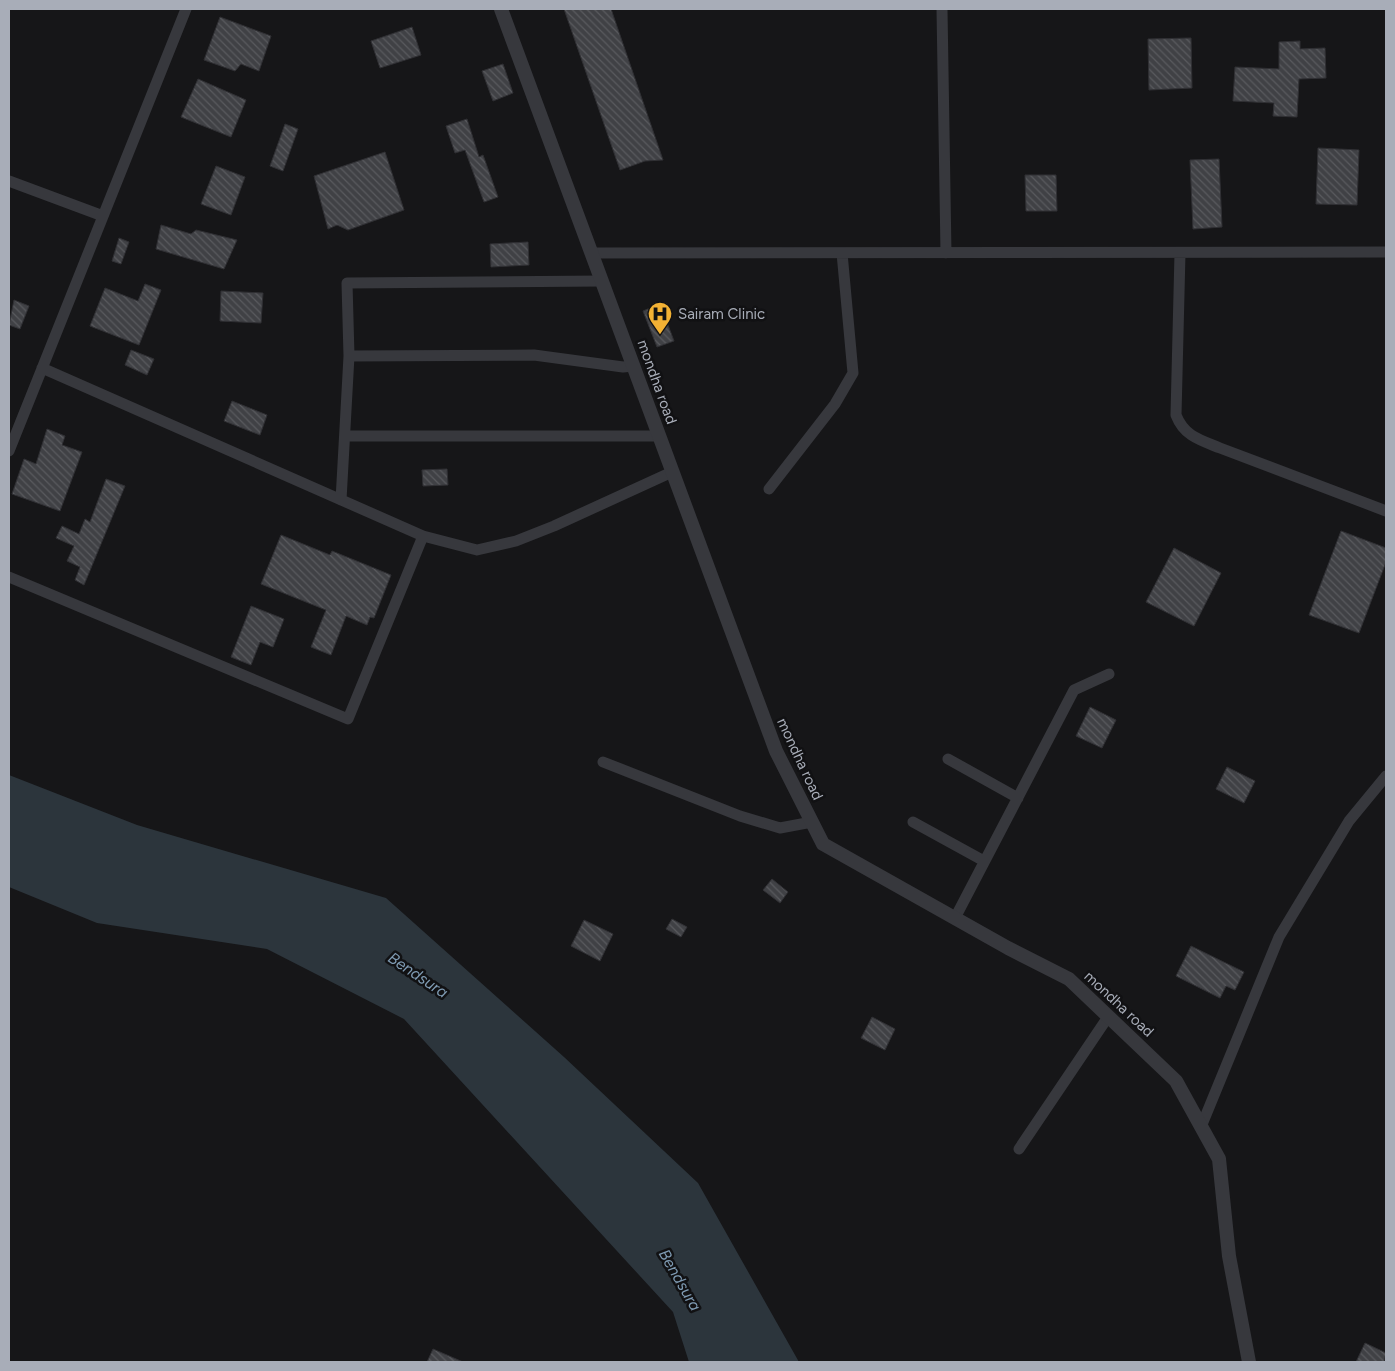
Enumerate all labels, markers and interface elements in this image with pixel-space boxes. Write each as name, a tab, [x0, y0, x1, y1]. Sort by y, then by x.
hospital icon: Sairam Clinic	[647, 301, 673, 335]
place label: Sairam Clinic	[678, 305, 765, 323]
street label: mondha road	[633, 337, 681, 427]
street label: mondha road	[773, 715, 827, 803]
water label: Bendsura	[384, 948, 452, 1002]
street label: mondha road	[1080, 967, 1158, 1041]
water label: Bendsura	[655, 1246, 705, 1314]

